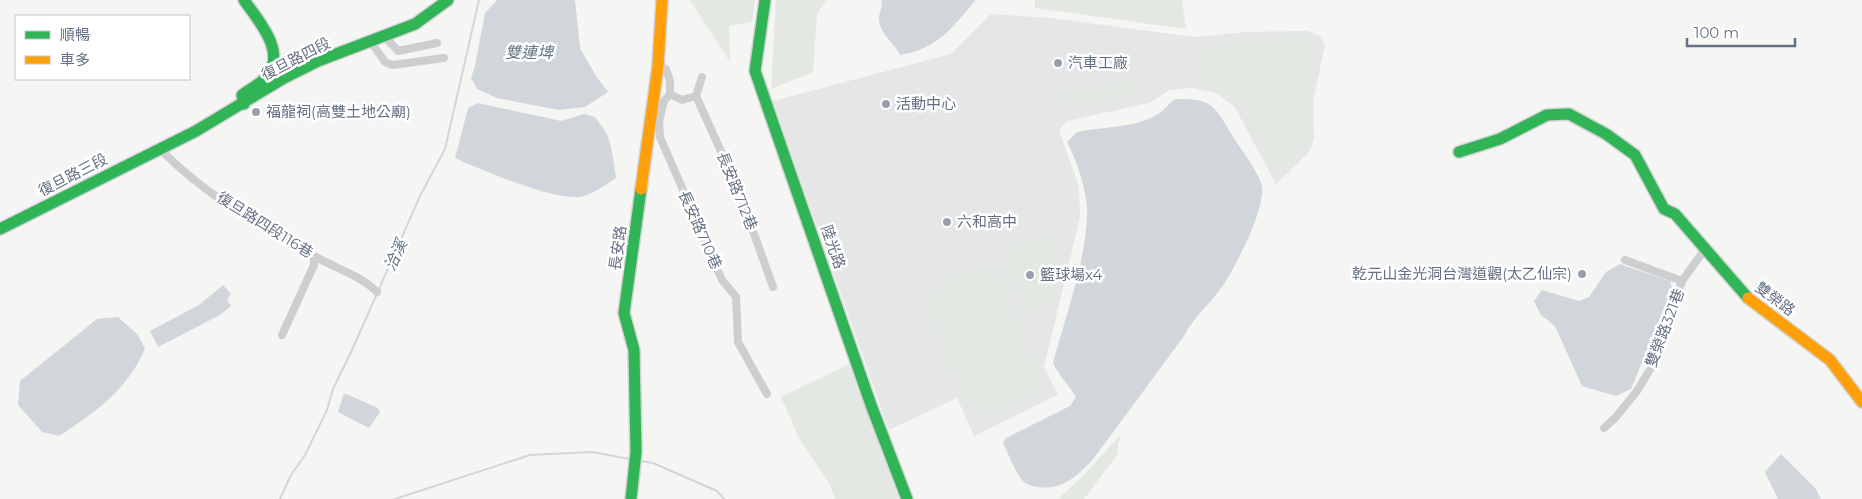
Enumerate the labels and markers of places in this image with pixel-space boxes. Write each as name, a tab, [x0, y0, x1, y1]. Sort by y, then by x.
place label: 汽車工廠	[1068, 53, 1128, 72]
marker: 汽車工廠	[1052, 57, 1064, 69]
place label: 活動中心	[896, 94, 956, 113]
marker: 活動中心	[880, 98, 892, 110]
place label: 福龍祠(高雙土地公廟)	[266, 102, 411, 121]
marker: 福龍祠(高雙土地公廟)	[250, 106, 262, 118]
place label: 六和高中	[957, 212, 1017, 231]
marker: 六和高中	[941, 216, 953, 228]
place label: 乾元山金光洞台灣道觀(太乙仙宗)	[1352, 264, 1572, 283]
place label: 籃球場x4	[1040, 265, 1103, 284]
marker: 乾元山金光洞台灣道觀(太乙仙宗)	[1576, 268, 1588, 280]
marker: 籃球場x4	[1024, 269, 1036, 281]

